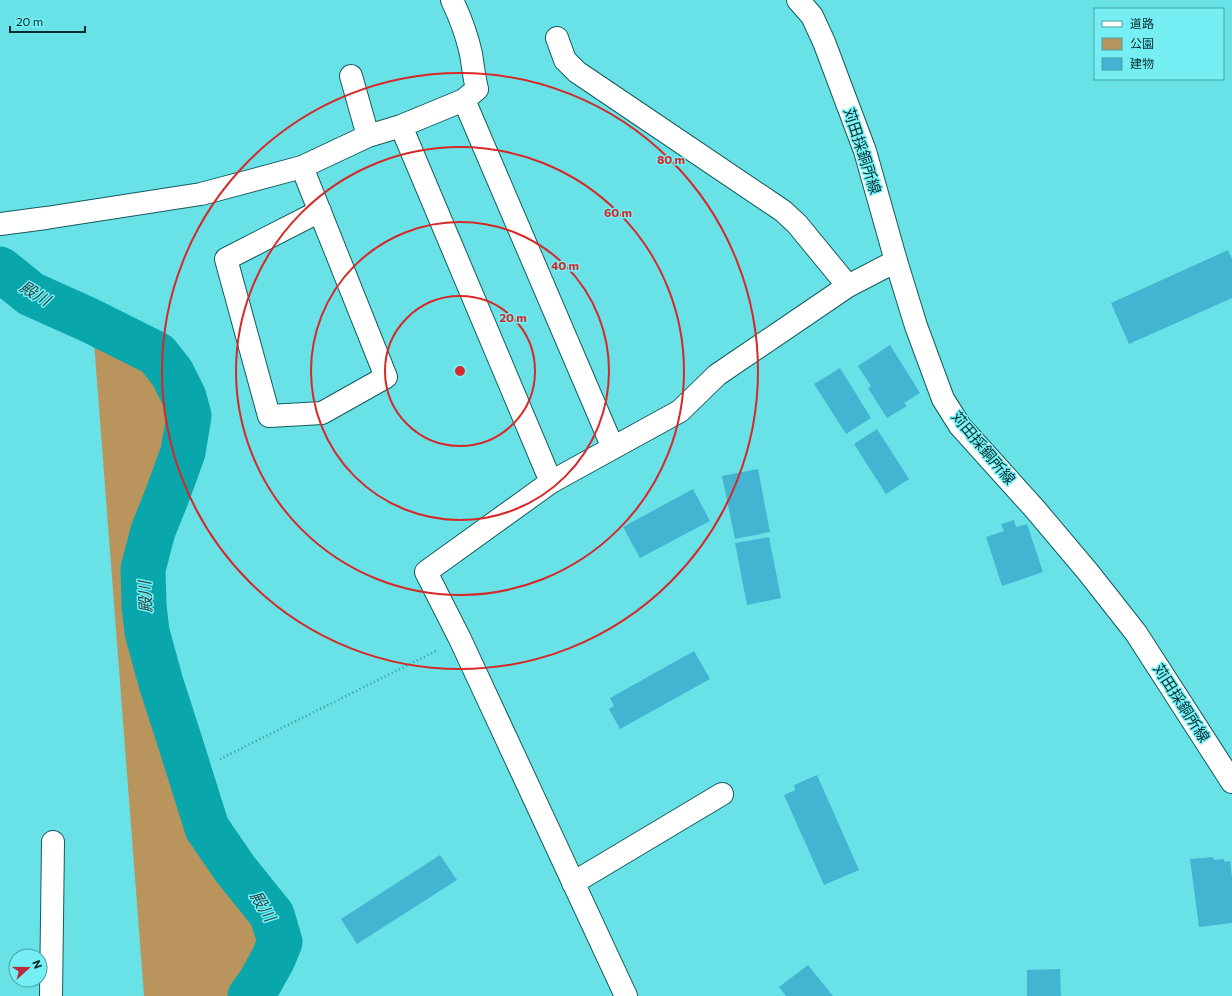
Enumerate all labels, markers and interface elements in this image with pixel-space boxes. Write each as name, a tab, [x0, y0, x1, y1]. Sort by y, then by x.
scale bar	[10, 8, 85, 34]
legend	[1094, 8, 1224, 80]
text: 20 m	[16, 14, 43, 28]
text: 道路	[1130, 16, 1154, 30]
text: 公園	[1130, 36, 1154, 50]
text: 建物	[1130, 56, 1154, 70]
street label: 苅田採銅所線	[840, 105, 885, 196]
text: 80 m	[657, 152, 685, 166]
text: 60 m	[604, 205, 632, 219]
text: 40 m	[551, 258, 579, 272]
water label: 殿川	[17, 276, 56, 310]
text: 20 m	[499, 310, 527, 324]
centre of rings	[453, 364, 467, 378]
street label: 苅田採銅所線	[948, 407, 1020, 488]
water label: 殿川	[134, 579, 155, 614]
street label: 苅田採銅所線	[1150, 660, 1214, 745]
water label: 殿川	[247, 887, 281, 926]
north arrow	[8, 948, 48, 988]
text: N	[30, 958, 45, 970]

